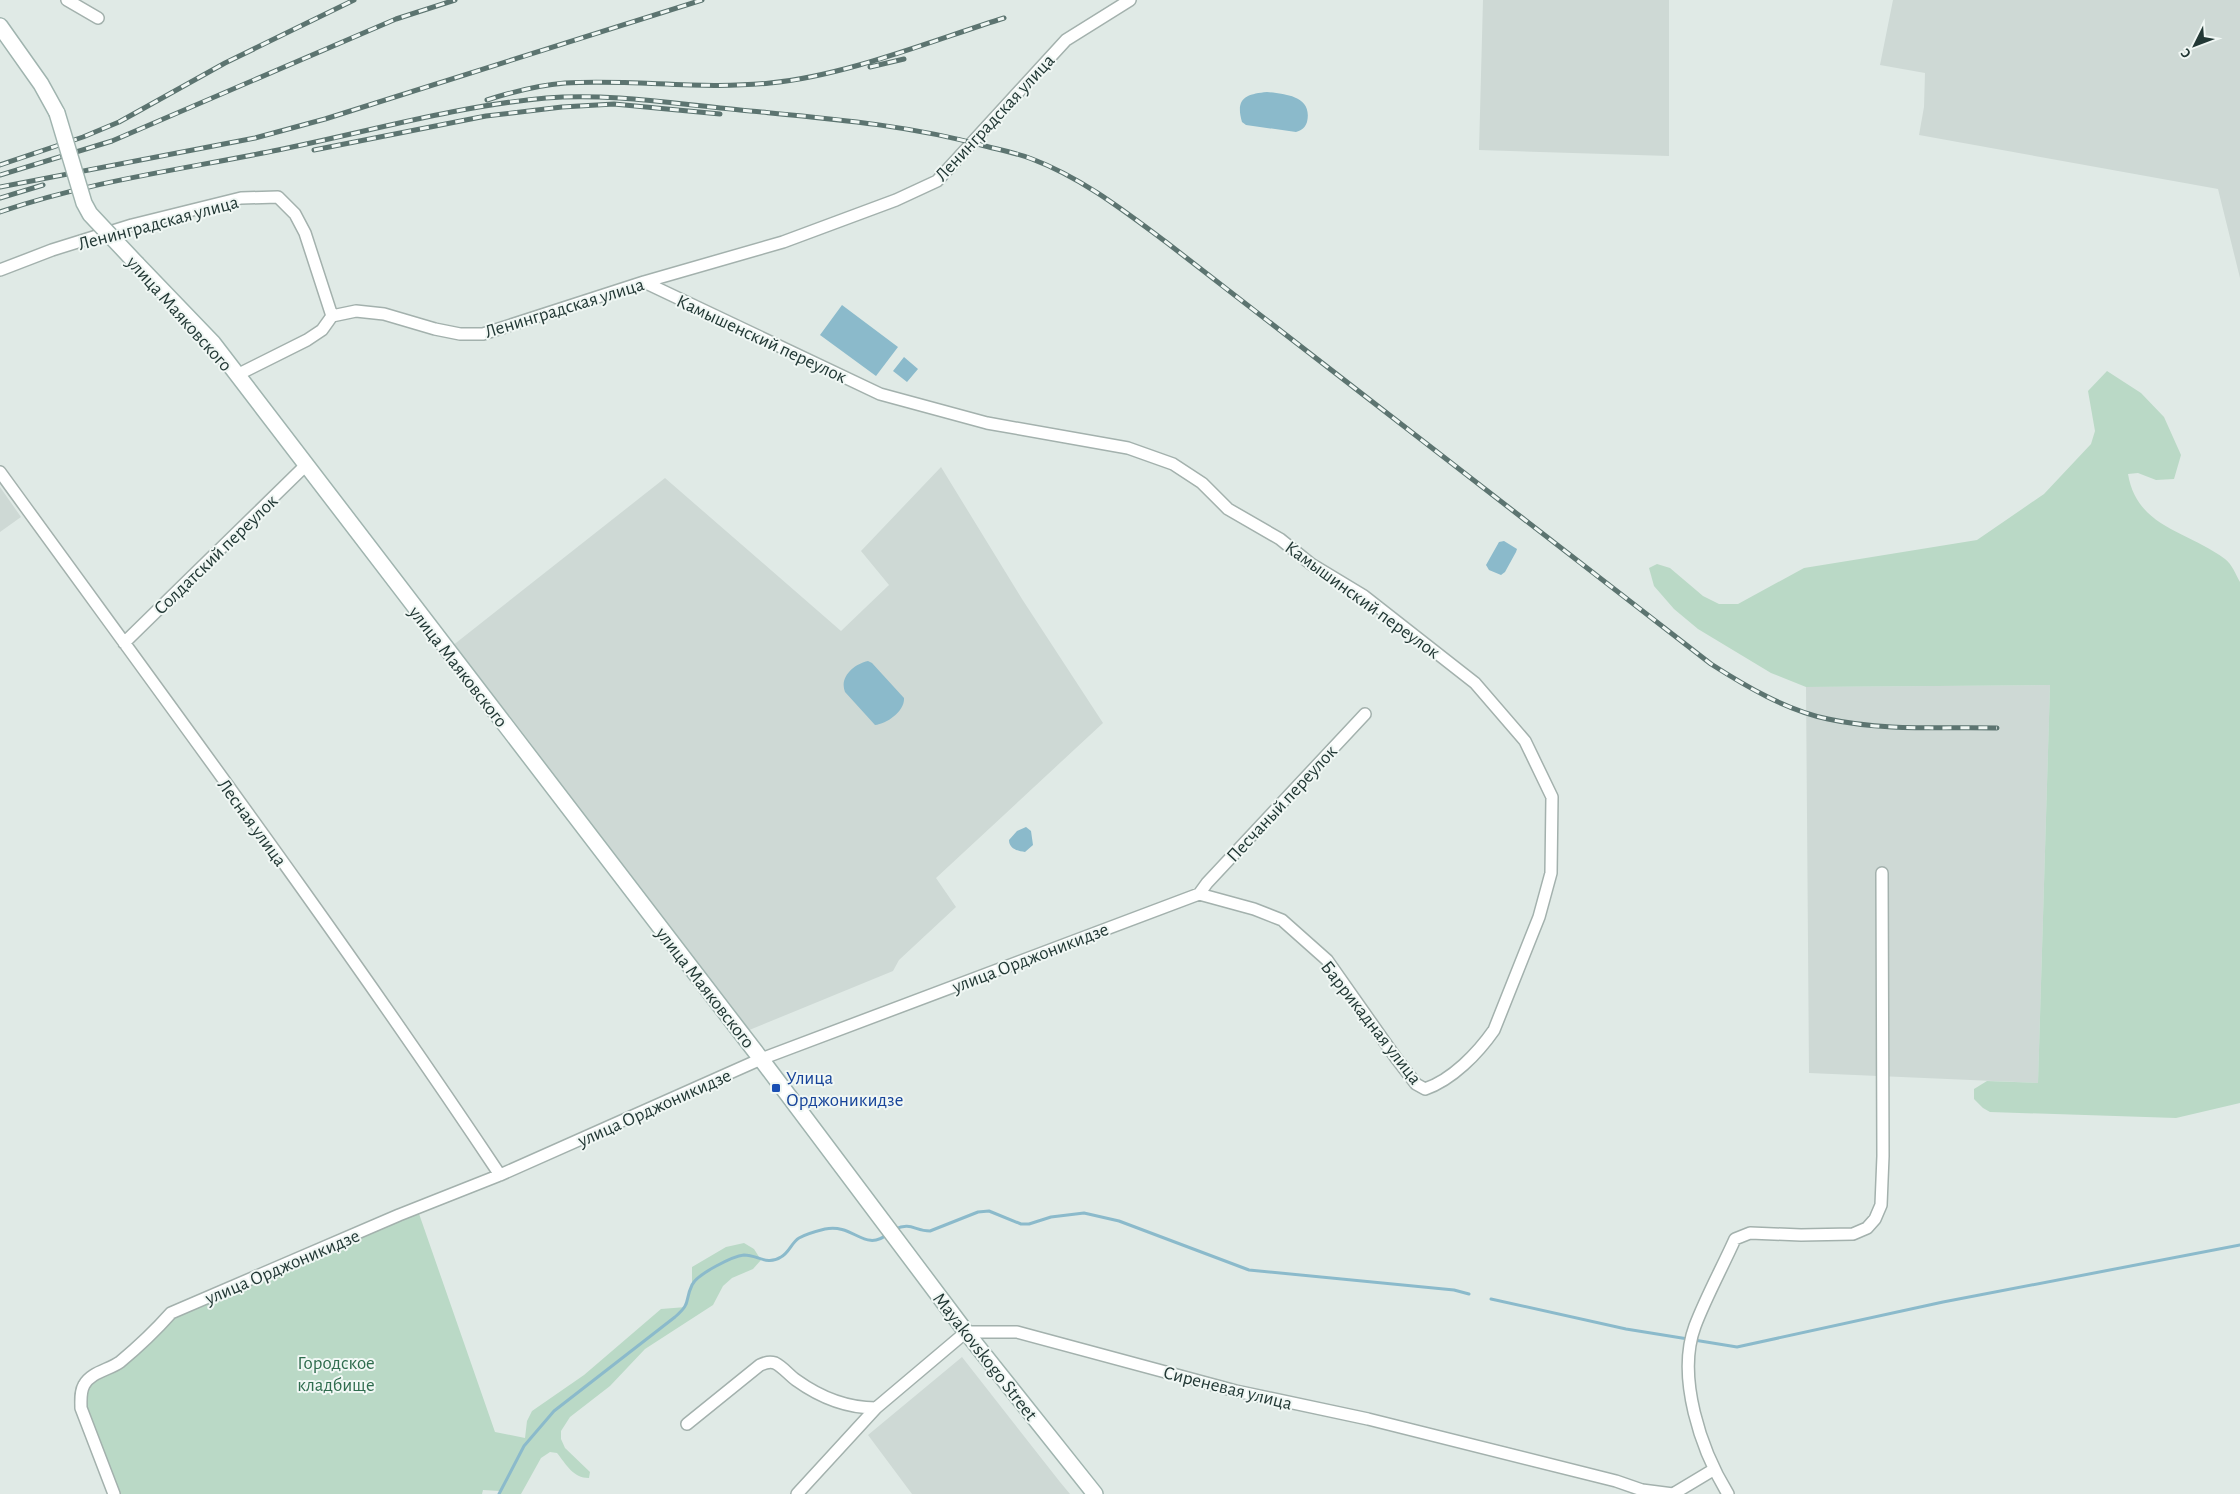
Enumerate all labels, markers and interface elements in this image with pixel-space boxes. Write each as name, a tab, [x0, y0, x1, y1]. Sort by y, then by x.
north arrow	[2170, 20, 2220, 70]
text: С	[2178, 45, 2194, 61]
street label: Ленинградская улица	[932, 51, 1059, 185]
street label: Ленинградская улица	[76, 193, 241, 254]
street label: улица Маяковского	[122, 252, 235, 375]
street label: Ленинградская улица	[483, 275, 647, 342]
street label: Камышенский переулок	[673, 292, 850, 387]
street label: Солдатский переулок	[151, 491, 282, 619]
street label: Камышинский переулок	[1281, 538, 1443, 663]
street label: улица Маяковского	[404, 602, 511, 731]
street label: Песчаный переулок	[1223, 742, 1341, 866]
street label: Лесная улица	[214, 776, 290, 870]
street label: улица Орджоникидзе	[949, 920, 1111, 997]
street label: улица Маяковского	[651, 923, 758, 1052]
street label: Баррикадная улица	[1317, 958, 1425, 1088]
street label: улица Орджоникидзе	[574, 1066, 734, 1151]
place label: Улица Орджоникидзе	[786, 1069, 903, 1110]
marker: Улица Орджоникидзе	[770, 1082, 782, 1094]
street label: улица Орджоникидзе	[202, 1226, 363, 1309]
street label: Mayakovskogo Street	[929, 1289, 1040, 1424]
park label: Городское кладбище	[297, 1354, 375, 1395]
street label: Сиреневая улица	[1161, 1363, 1294, 1414]

